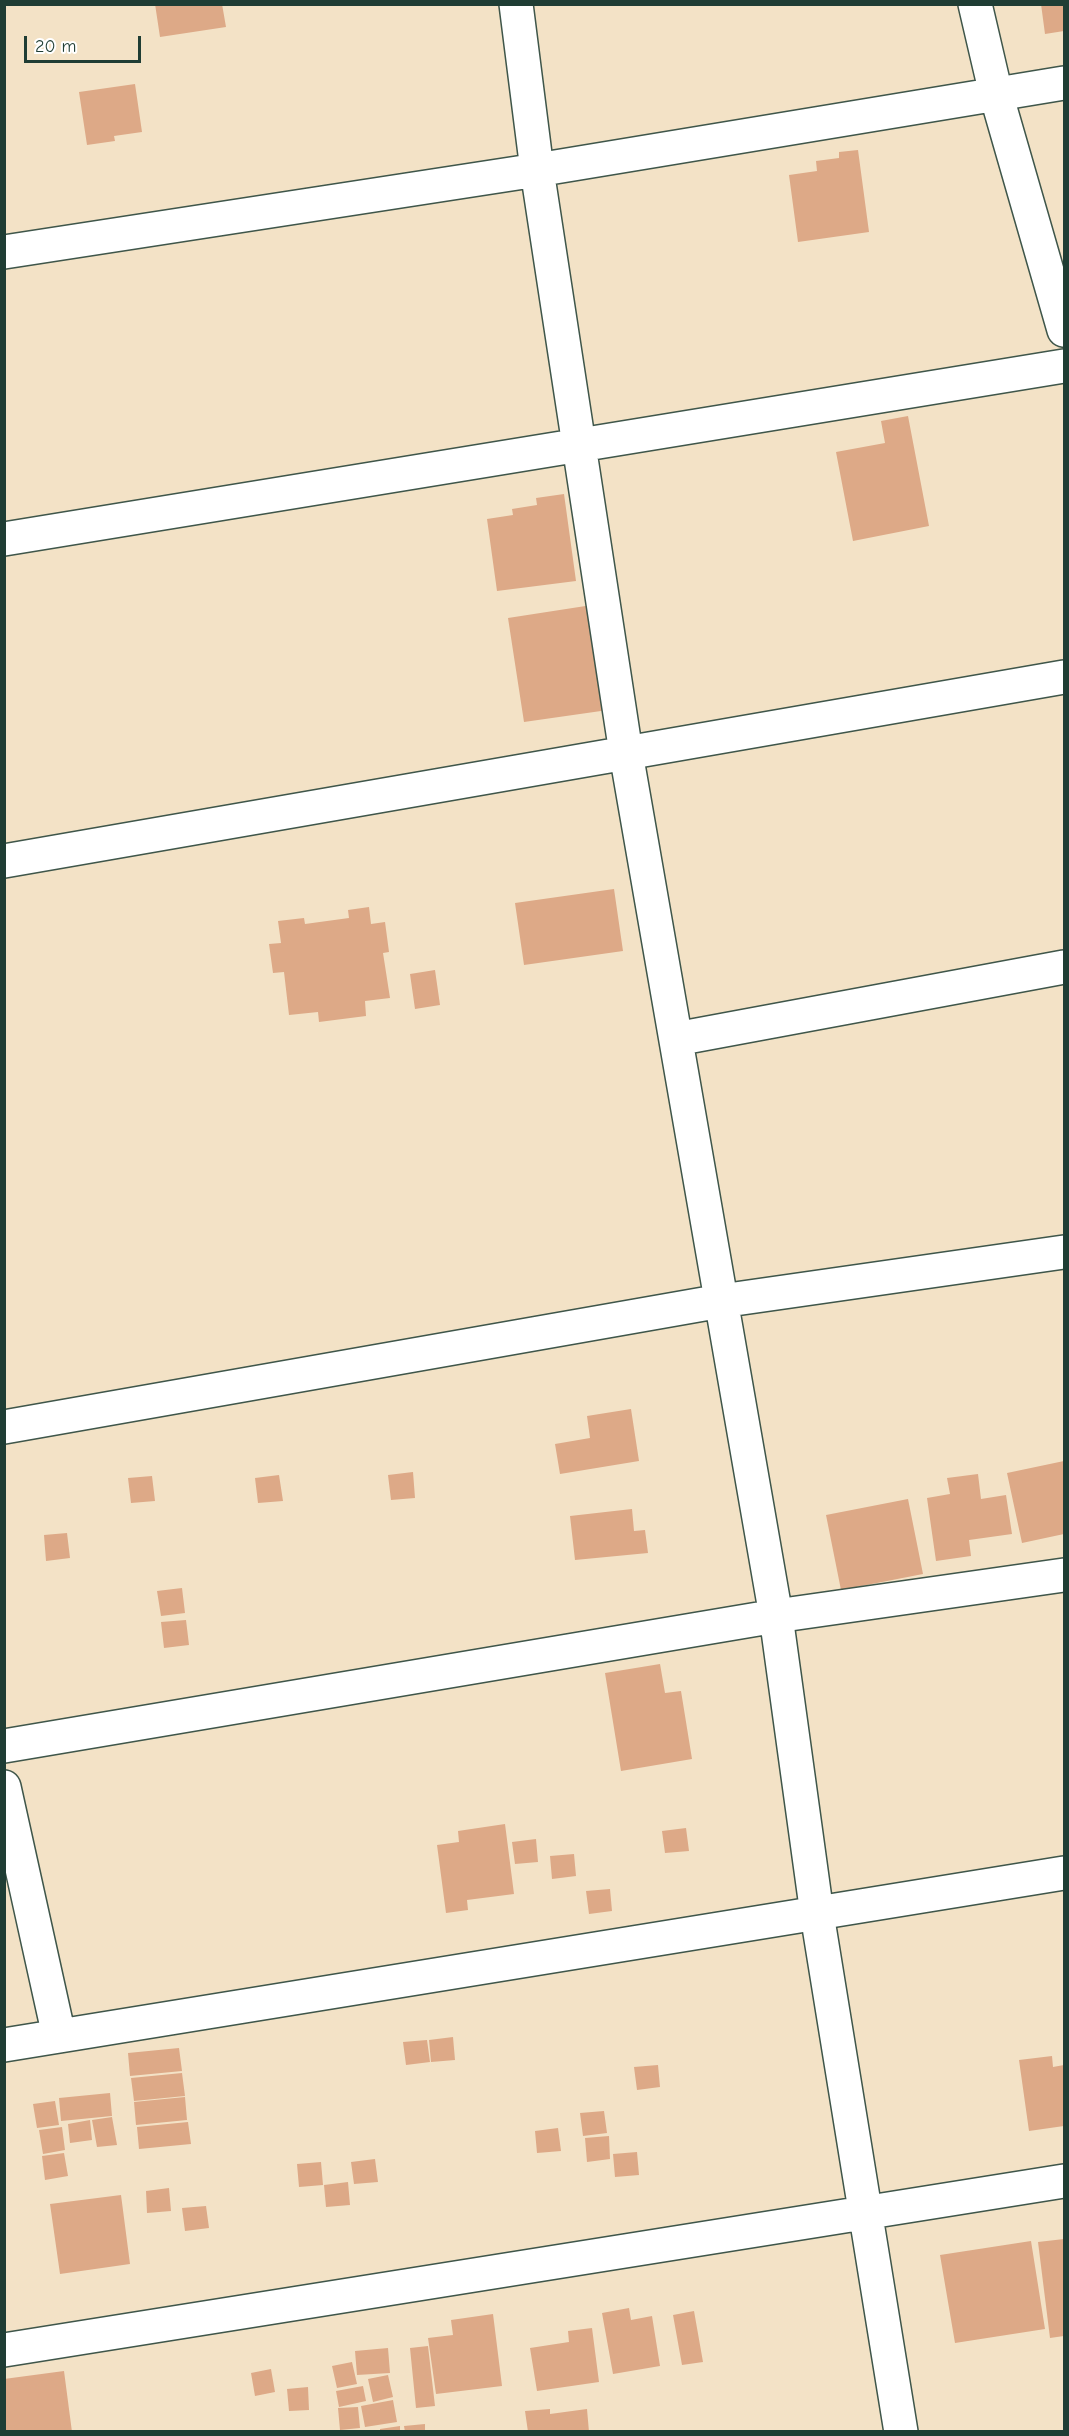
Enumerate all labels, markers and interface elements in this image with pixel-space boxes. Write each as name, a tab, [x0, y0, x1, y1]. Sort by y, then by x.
scale bar	[27, 24, 144, 62]
text: 20 m	[35, 36, 76, 57]

